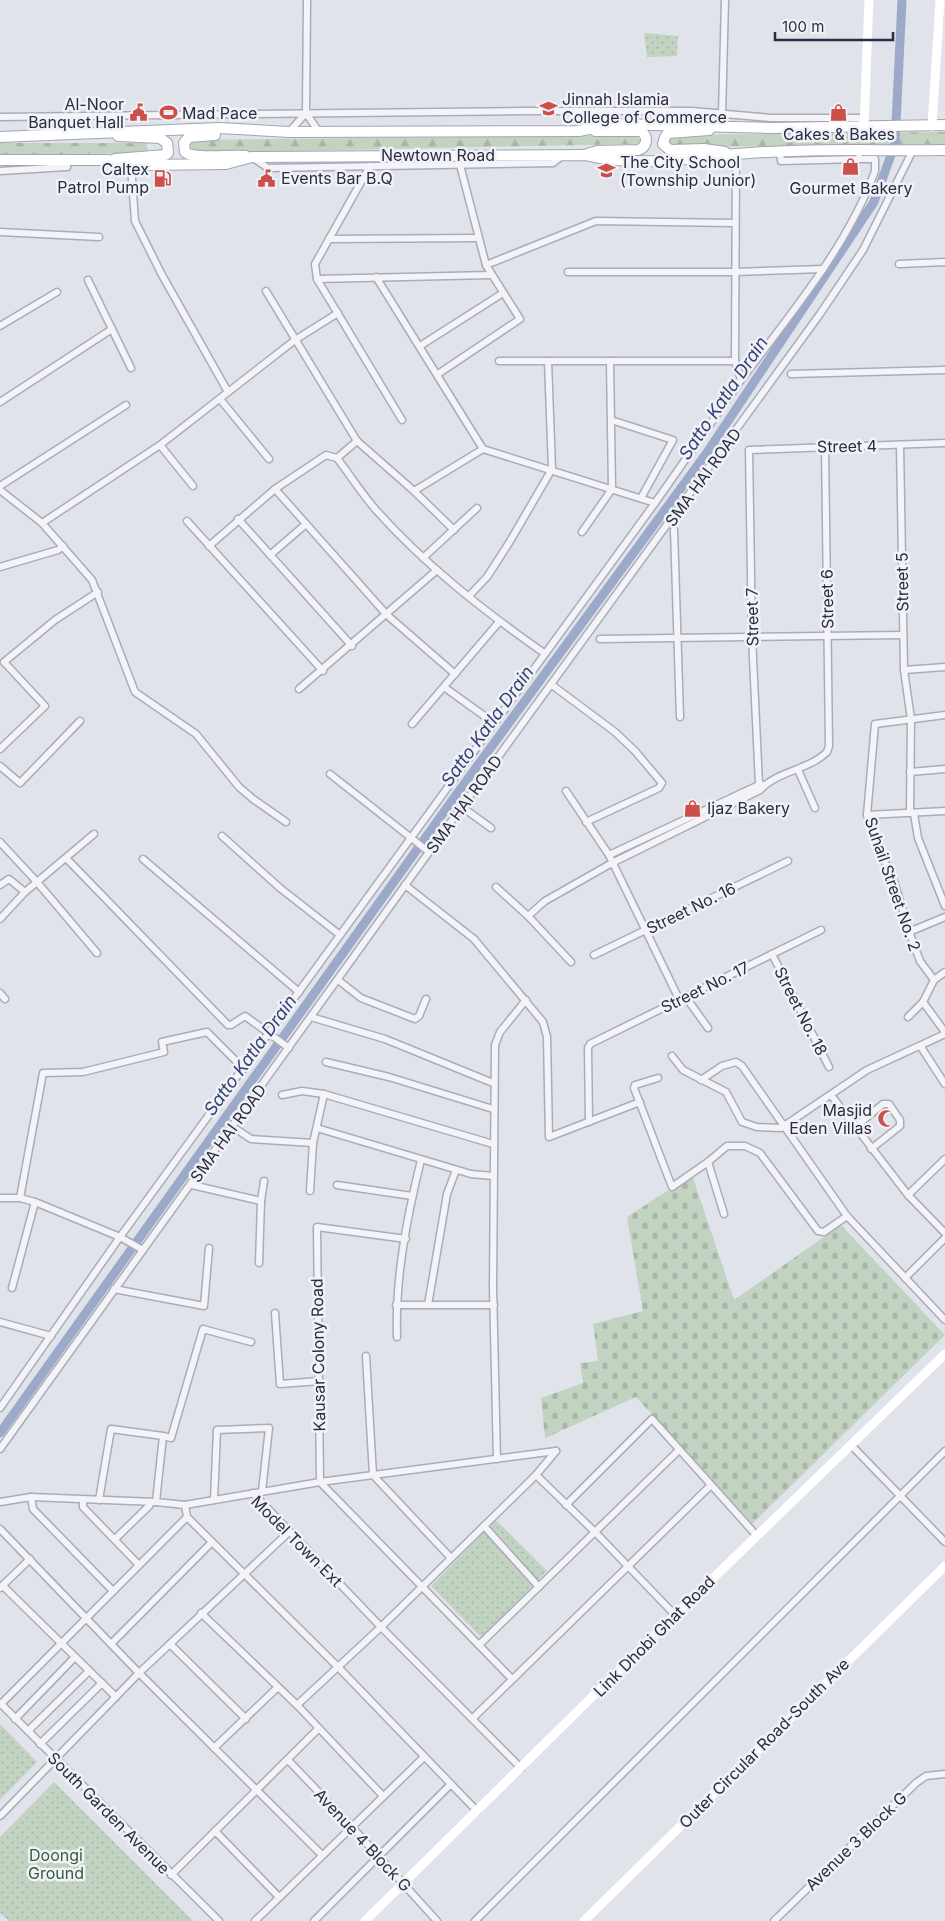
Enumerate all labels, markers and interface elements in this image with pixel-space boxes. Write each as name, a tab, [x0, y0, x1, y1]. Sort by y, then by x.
scale bar	[775, 10, 892, 42]
text: 100 m	[782, 17, 824, 36]
place label: Jinnah Islamia College of Commerce	[562, 89, 727, 127]
place label: Al-Noor Banquet Hall	[28, 94, 124, 132]
school or university icon: Jinnah Islamia College of Commerce	[538, 98, 558, 118]
shop icon: Cakes & Bakes	[829, 102, 849, 122]
public building icon: Al-Noor Banquet Hall	[128, 103, 148, 123]
sports icon: Mad Pace	[158, 103, 178, 123]
place label: Mad Pace	[182, 103, 257, 123]
place label: Cakes & Bakes	[783, 124, 895, 144]
street label: Newtown Road	[381, 145, 495, 165]
place label: The City School (Township Junior)	[620, 152, 756, 190]
shop icon: Gourmet Bakery	[841, 156, 861, 176]
place label: Caltex Patrol Pump	[57, 159, 149, 197]
school or university icon: The City School (Township Junior)	[596, 161, 616, 181]
fuel station icon: Caltex Patrol Pump	[153, 168, 173, 188]
public building icon: Events Bar B.Q	[257, 168, 277, 188]
place label: Events Bar B.Q	[281, 168, 393, 188]
place label: Gourmet Bakery	[790, 178, 912, 198]
water label: Satto Katla Drain	[674, 332, 772, 464]
street label: SMA HAI ROAD	[661, 424, 745, 530]
street label: Street 4	[817, 435, 877, 457]
street label: Street 5	[891, 552, 913, 612]
street label: Street 6	[816, 569, 838, 629]
street label: Street 7	[741, 587, 763, 647]
water label: Satto Katla Drain	[436, 662, 538, 790]
street label: SMA HAI ROAD	[422, 751, 506, 857]
shop icon: Ijaz Bakery	[683, 798, 703, 818]
place label: Ijaz Bakery	[707, 798, 790, 818]
street label: Suhail Street No. 2	[861, 814, 925, 954]
street label: Street No. 16	[643, 878, 739, 938]
street label: Street No. 17	[657, 957, 753, 1017]
street label: Street No. 18	[770, 963, 832, 1059]
water label: Satto Katla Drain	[199, 991, 301, 1119]
street label: SMA HAI ROAD	[186, 1080, 270, 1186]
place label: Masjid Eden Villas	[789, 1100, 872, 1138]
mosque icon: Masjid Eden Villas	[876, 1109, 896, 1129]
street label: Kausar Colony Road	[307, 1278, 329, 1432]
street label: Model Town Ext	[247, 1491, 347, 1591]
street label: Link Dhobi Ghat Road	[589, 1571, 719, 1701]
street label: Outer Circular Road-South Ave	[675, 1654, 853, 1832]
street label: South Garden Avenue	[44, 1748, 174, 1878]
street label: Avenue 4 Block G	[310, 1784, 416, 1896]
street label: Avenue 3 Block G	[801, 1787, 911, 1895]
park label: Doongi Ground	[28, 1845, 84, 1883]

